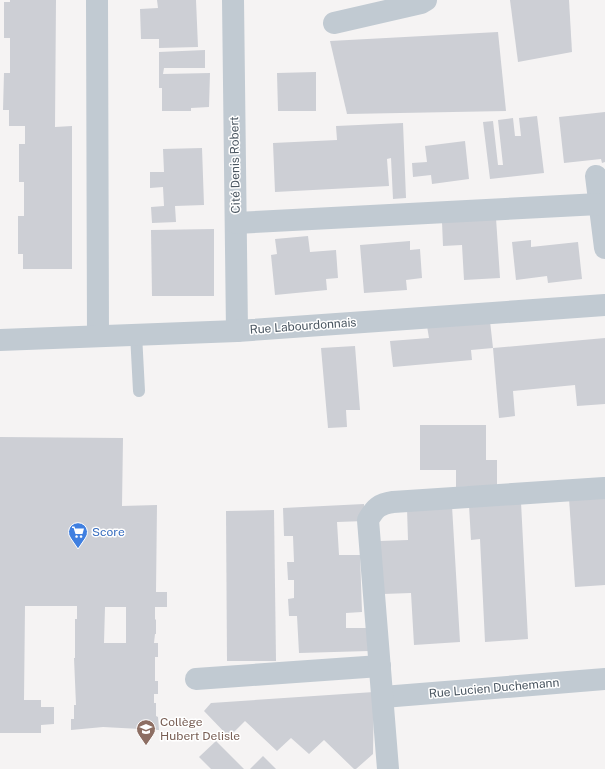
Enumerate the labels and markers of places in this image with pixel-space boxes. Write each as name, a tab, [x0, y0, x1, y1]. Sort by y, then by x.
supermarket icon: Score	[67, 521, 89, 549]
place label: Score	[92, 525, 125, 539]
place label: Collège Hubert Delisle	[160, 715, 240, 743]
school or university icon: Collège Hubert Delisle	[135, 718, 157, 746]

